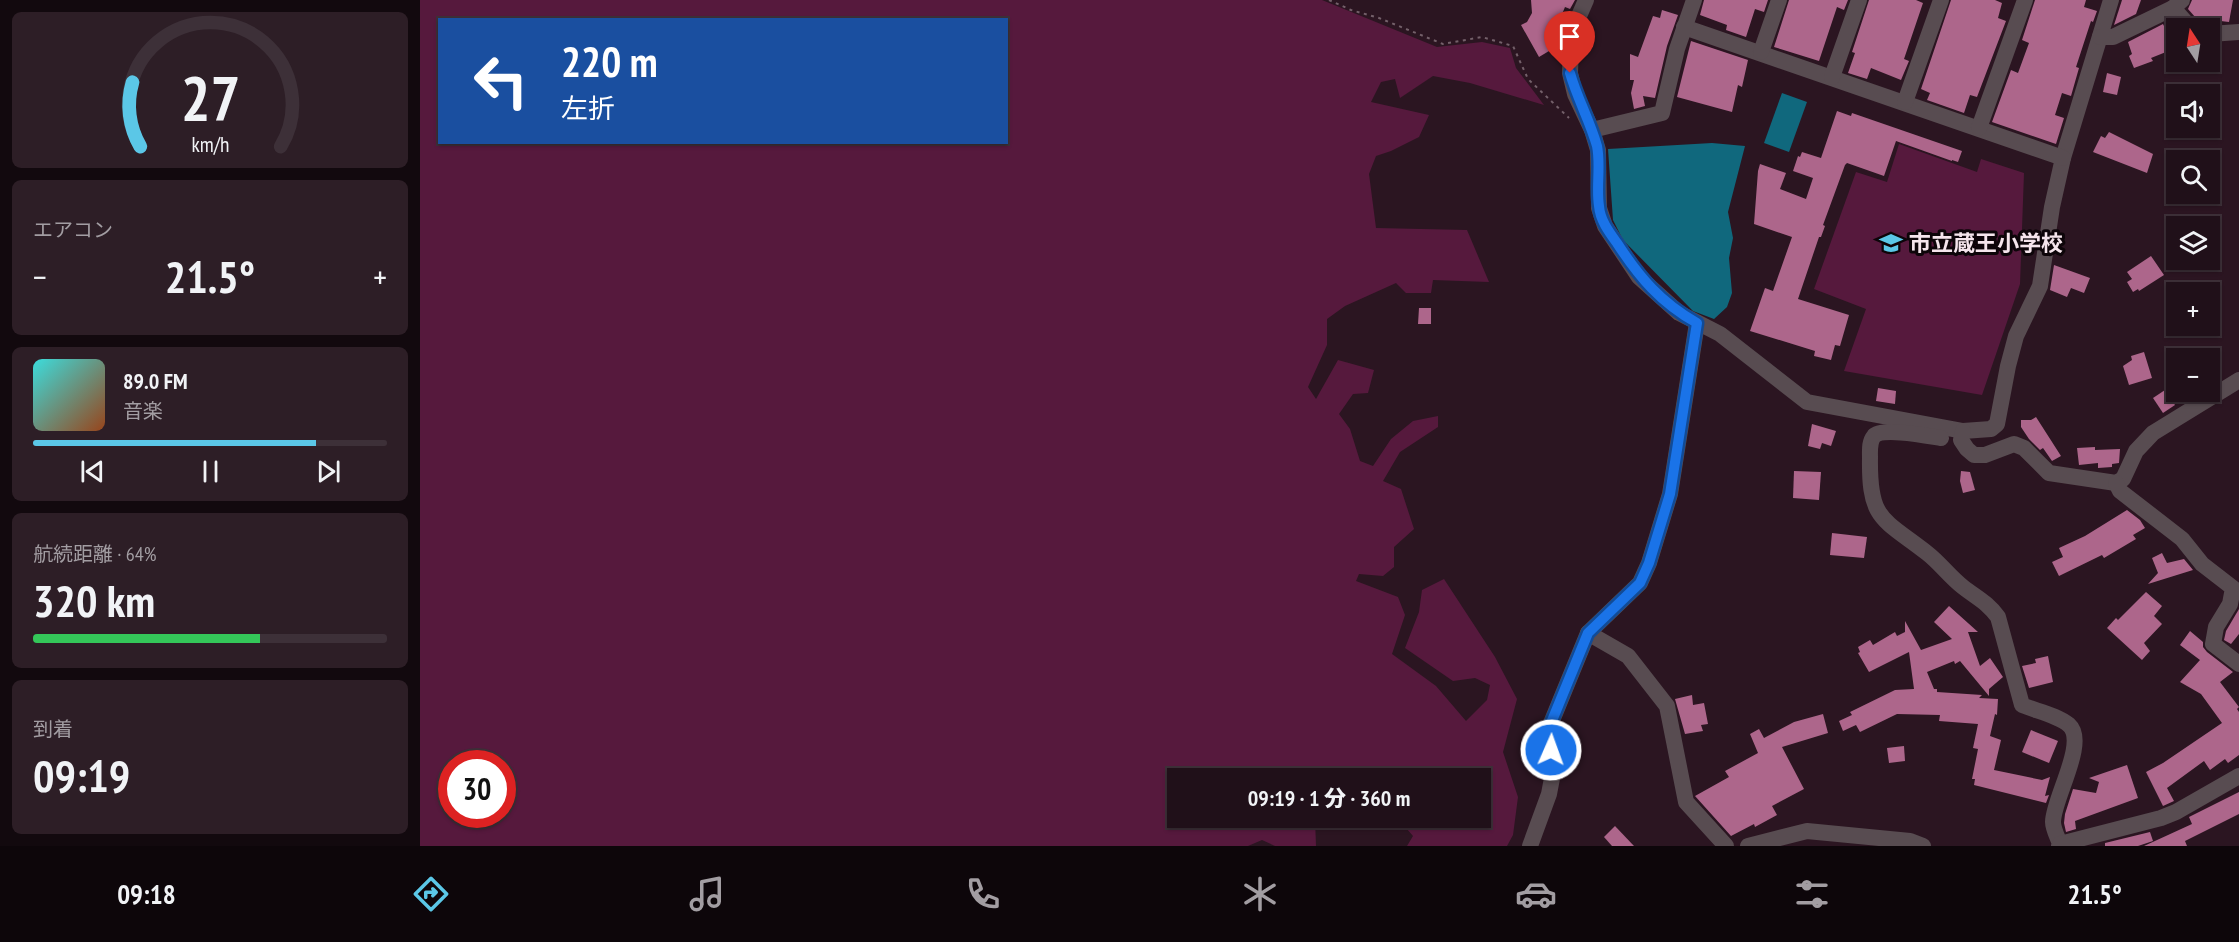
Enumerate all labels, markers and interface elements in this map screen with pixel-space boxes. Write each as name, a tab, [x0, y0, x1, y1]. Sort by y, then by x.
pin	[1544, 11, 1595, 73]
north arrow	[2166, 18, 2220, 72]
map controls	[2166, 18, 2220, 402]
icon: arrive	[1553, 20, 1586, 53]
text: 220 m	[561, 34, 658, 89]
icon: left	[462, 42, 540, 120]
text: 27	[180, 57, 240, 138]
button: sound	[2166, 84, 2220, 138]
text: 左折	[561, 91, 615, 125]
text: km/h	[191, 130, 229, 158]
button: search	[2166, 150, 2220, 204]
button: layers	[2166, 216, 2220, 270]
text: エアコン	[33, 217, 113, 243]
place label: 市立蔵王小学校	[1909, 229, 2063, 257]
school or university icon: 市立蔵王小学校	[1878, 230, 1904, 256]
text: 21.5°	[165, 247, 255, 305]
text: −	[33, 255, 47, 298]
text: +	[373, 255, 387, 298]
button: +	[2166, 282, 2220, 336]
button: −	[2166, 348, 2220, 402]
text: 89.0 FM	[123, 367, 188, 395]
text: 音楽	[123, 398, 163, 424]
icon: previous	[76, 455, 109, 488]
icon: pause	[194, 455, 227, 488]
icon: next	[312, 455, 345, 488]
text: 航続距離 · 64%	[33, 541, 156, 567]
text: 320 km	[33, 571, 155, 629]
text: 到着	[33, 716, 73, 742]
position arrow	[1519, 718, 1583, 782]
text: 09:19	[33, 746, 130, 804]
speed limit sign: 30	[438, 750, 516, 828]
text: 09:19 · 1 分 · 360 m	[1248, 784, 1410, 812]
icon: directions	[410, 873, 452, 915]
icon: music	[686, 873, 728, 915]
icon: phone	[962, 873, 1004, 915]
icon: climate	[1239, 873, 1281, 915]
icon: car	[1515, 873, 1557, 915]
icon: filters	[1791, 873, 1833, 915]
text: 09:18	[117, 877, 176, 911]
text: 21.5°	[2068, 877, 2122, 911]

